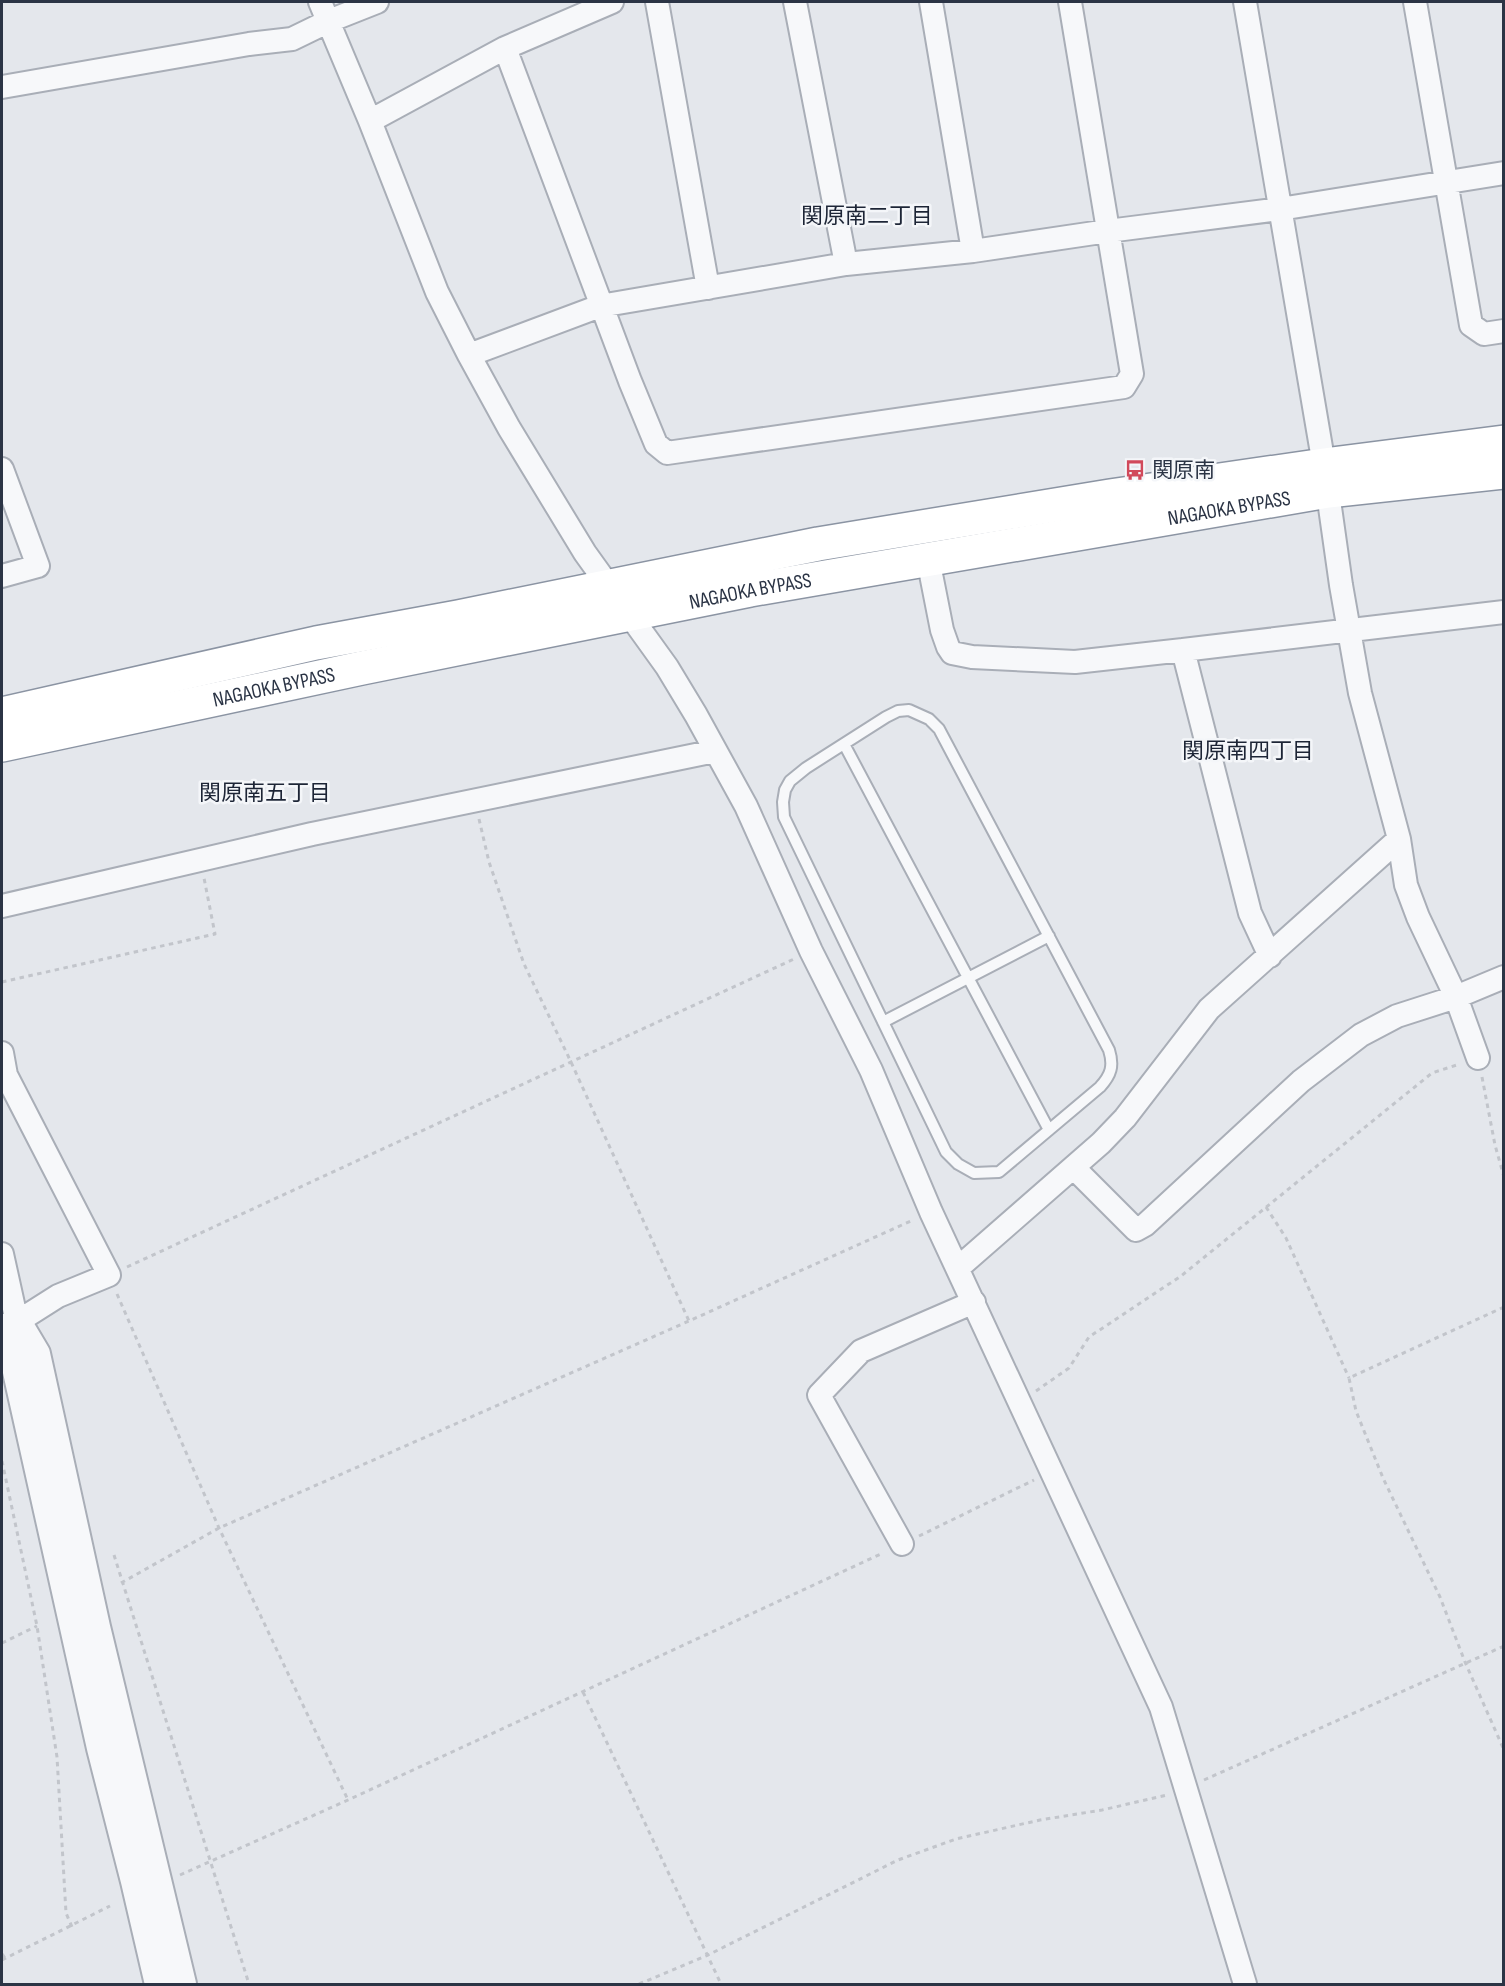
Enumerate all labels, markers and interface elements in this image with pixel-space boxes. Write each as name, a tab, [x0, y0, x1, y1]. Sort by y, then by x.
district label: 関原南二丁目	[801, 203, 933, 230]
bus stop icon: 関原南	[1123, 458, 1147, 482]
place label: 関原南	[1152, 458, 1215, 483]
street label: NAGAOKA BYPASS	[1166, 485, 1292, 531]
street label: NAGAOKA BYPASS	[687, 567, 813, 614]
street label: NAGAOKA BYPASS	[211, 662, 337, 712]
district label: 関原南四丁目	[1182, 738, 1314, 765]
district label: 関原南五丁目	[199, 780, 331, 807]

